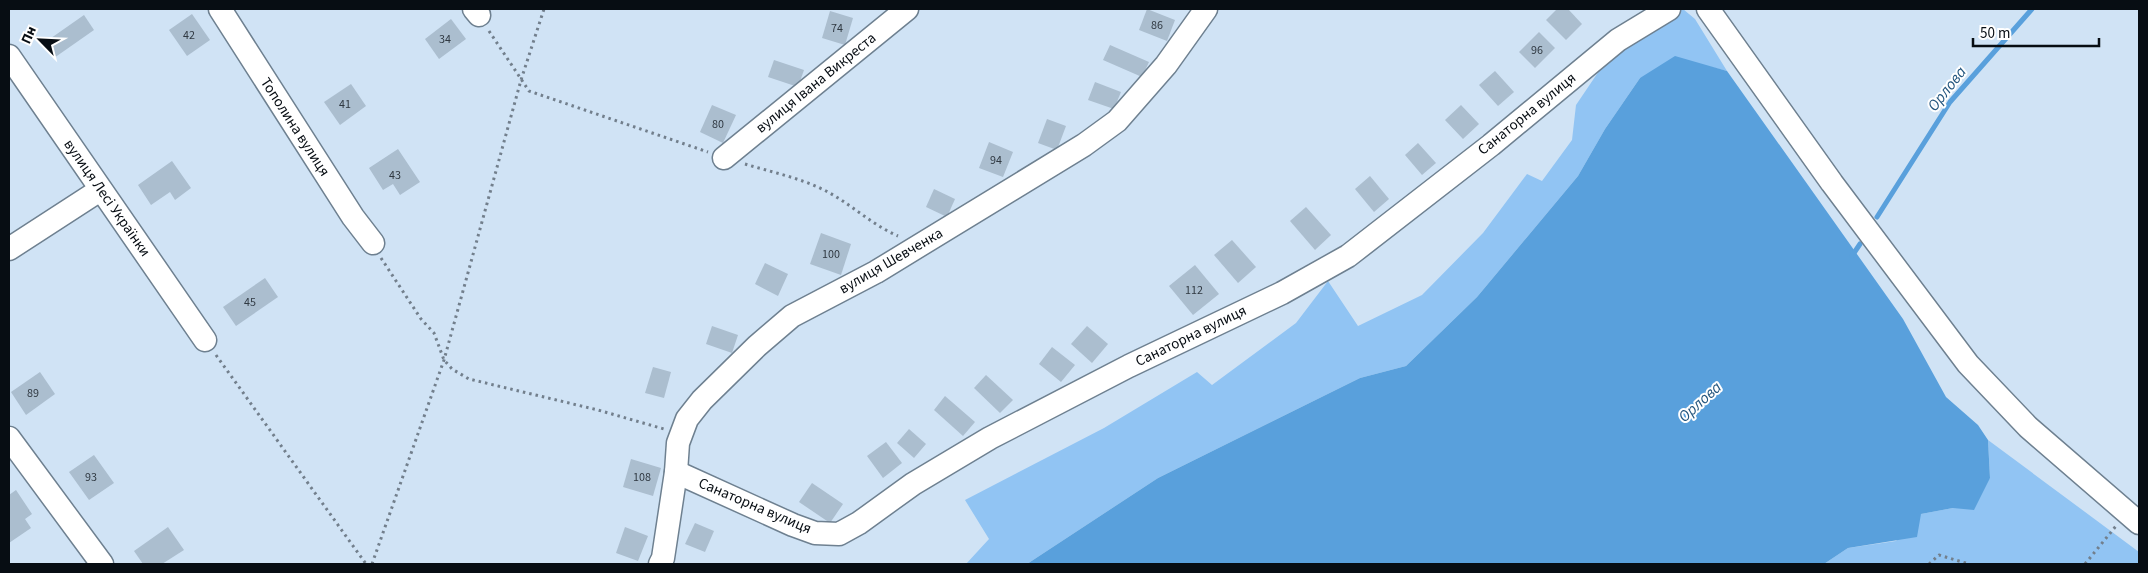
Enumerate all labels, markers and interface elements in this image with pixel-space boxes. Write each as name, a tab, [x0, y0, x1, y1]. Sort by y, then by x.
north arrow	[15, 15, 65, 65]
scale bar	[1973, 15, 2099, 47]
house number: 86	[1151, 17, 1163, 34]
house number: 74	[831, 20, 843, 37]
text: Пн	[16, 23, 42, 47]
text: 50 m	[1980, 23, 2010, 44]
house number: 42	[183, 27, 195, 44]
street label: вулиця Івана Викреста	[751, 28, 881, 138]
house number: 34	[439, 31, 451, 48]
house number: 96	[1531, 42, 1543, 59]
water label: Орлова	[1922, 62, 1972, 116]
street label: Санаторна вулиця	[1473, 68, 1581, 160]
street label: Тополина вулиця	[255, 73, 335, 181]
house number: 41	[339, 96, 351, 113]
house number: 80	[712, 116, 724, 133]
street label: вулиця Лесі Українки	[59, 135, 155, 261]
house number: 94	[990, 152, 1002, 169]
house number: 43	[389, 167, 401, 184]
street label: вулиця Шевченка	[835, 223, 947, 299]
house number: 100	[822, 246, 840, 263]
house number: 112	[1185, 282, 1203, 299]
house number: 45	[244, 294, 256, 311]
street label: Санаторна вулиця	[1132, 300, 1250, 372]
water label: Орлова	[1674, 376, 1727, 427]
house number: 89	[27, 385, 39, 402]
house number: 93	[85, 469, 97, 486]
house number: 108	[633, 469, 651, 486]
street label: Санаторна вулиця	[695, 473, 815, 539]

